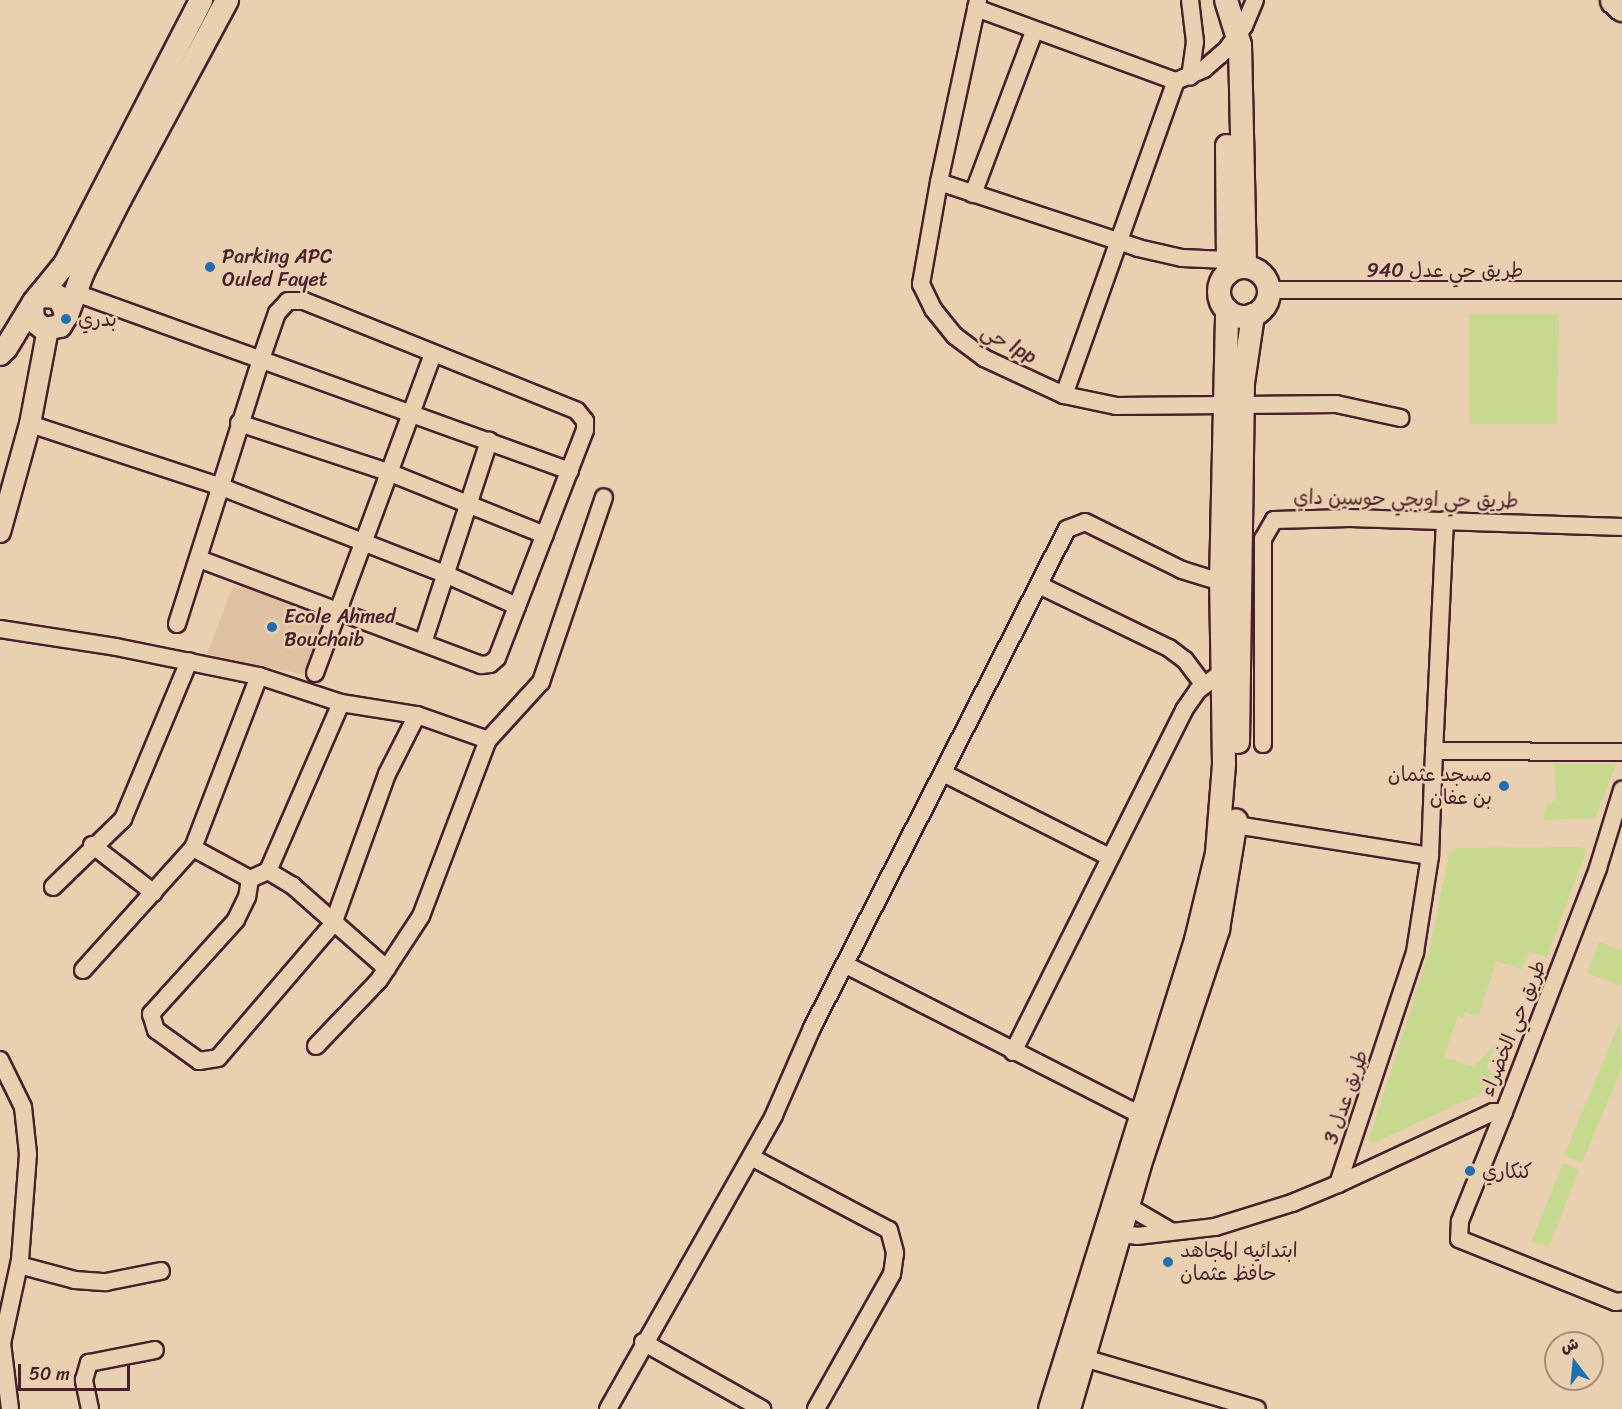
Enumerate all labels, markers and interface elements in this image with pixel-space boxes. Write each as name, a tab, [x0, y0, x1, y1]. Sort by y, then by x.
place label: Parking APC Ouled Fayet	[222, 244, 332, 291]
street label: طريق حي عدل 940	[1367, 258, 1523, 282]
marker: Parking APC Ouled Fayet	[203, 260, 217, 274]
place label: بدري	[78, 307, 117, 331]
marker: بدري	[59, 312, 73, 326]
street label: حي lpp	[977, 319, 1041, 369]
street label: طريق حي اوبجي حوسين داي	[1293, 485, 1519, 513]
place label: Ecole Ahmed Bouchaib	[284, 604, 396, 651]
marker: Ecole Ahmed Bouchaib	[265, 620, 279, 634]
place label: مسجد عثمان بن عفان	[1388, 762, 1492, 809]
marker: مسجد عثمان بن عفان	[1497, 779, 1511, 793]
street label: طريق حي الخضراء	[1475, 956, 1551, 1100]
street label: طريق عدل 3	[1319, 1047, 1373, 1147]
place label: كنكاري	[1482, 1159, 1532, 1183]
marker: كنكاري	[1463, 1164, 1477, 1178]
place label: ابتدائيه المجاهد حافظ عثمان	[1180, 1238, 1298, 1285]
marker: ابتدائيه المجاهد حافظ عثمان	[1161, 1255, 1175, 1269]
text: ش	[1557, 1329, 1582, 1362]
north arrow	[1544, 1331, 1604, 1391]
scale bar	[21, 1352, 134, 1390]
text: 50 m	[29, 1358, 70, 1390]

